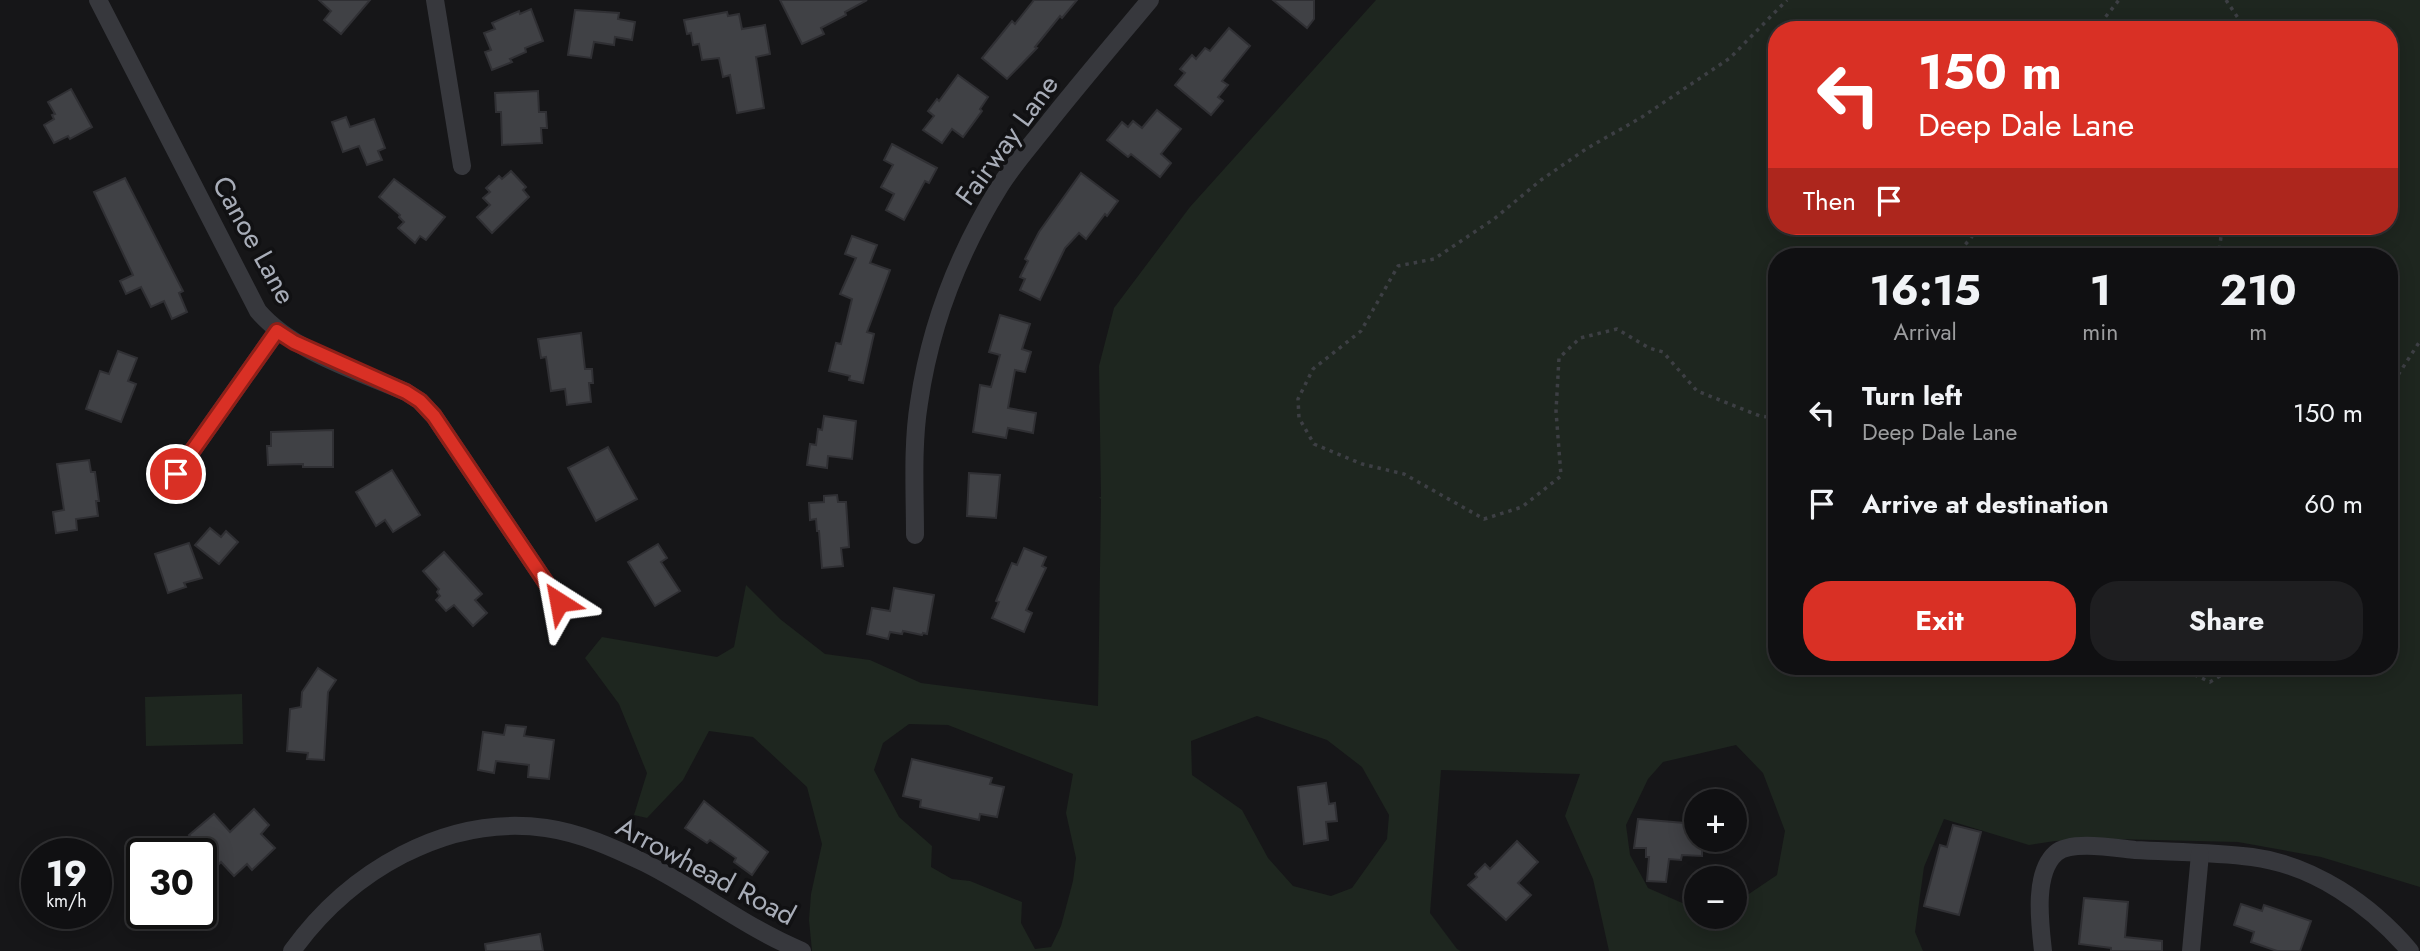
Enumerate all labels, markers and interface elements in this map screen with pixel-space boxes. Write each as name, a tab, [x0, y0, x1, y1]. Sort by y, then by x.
text: 150 m	[1918, 37, 2062, 107]
icon: left	[1803, 49, 1894, 140]
street label: Fairway Lane	[946, 66, 1068, 214]
text: Deep Dale Lane	[1918, 102, 2134, 148]
street label: Canoe Lane	[202, 169, 306, 311]
text: Then	[1803, 182, 1856, 220]
icon: arrive	[1870, 182, 1908, 220]
text: 16:15	[1869, 260, 1981, 321]
text: 1	[2090, 260, 2111, 321]
text: 210	[2220, 260, 2297, 321]
text: Arrival	[1893, 315, 1957, 349]
text: min	[2082, 315, 2118, 349]
text: m	[2249, 315, 2267, 349]
text: Turn left	[1862, 377, 1962, 415]
icon: left	[1803, 394, 1841, 432]
text: 150 m	[2293, 394, 2363, 432]
text: Deep Dale Lane	[1862, 415, 2017, 449]
pin	[146, 444, 206, 504]
icon: arrive	[157, 455, 195, 493]
icon: arrive	[1803, 485, 1841, 523]
text: Arrive at destination	[1862, 485, 2109, 523]
text: 60 m	[2304, 485, 2363, 523]
position arrow	[522, 565, 596, 639]
button: Exit	[1803, 581, 2076, 661]
button: Share	[2090, 581, 2363, 661]
map controls	[1684, 789, 1747, 929]
button: +	[1684, 789, 1747, 852]
street label: Arrowhead Road	[609, 806, 803, 936]
speed limit sign: 30	[126, 838, 217, 929]
text: 19	[46, 849, 87, 899]
button: −	[1684, 866, 1747, 929]
text: km/h	[46, 888, 87, 914]

